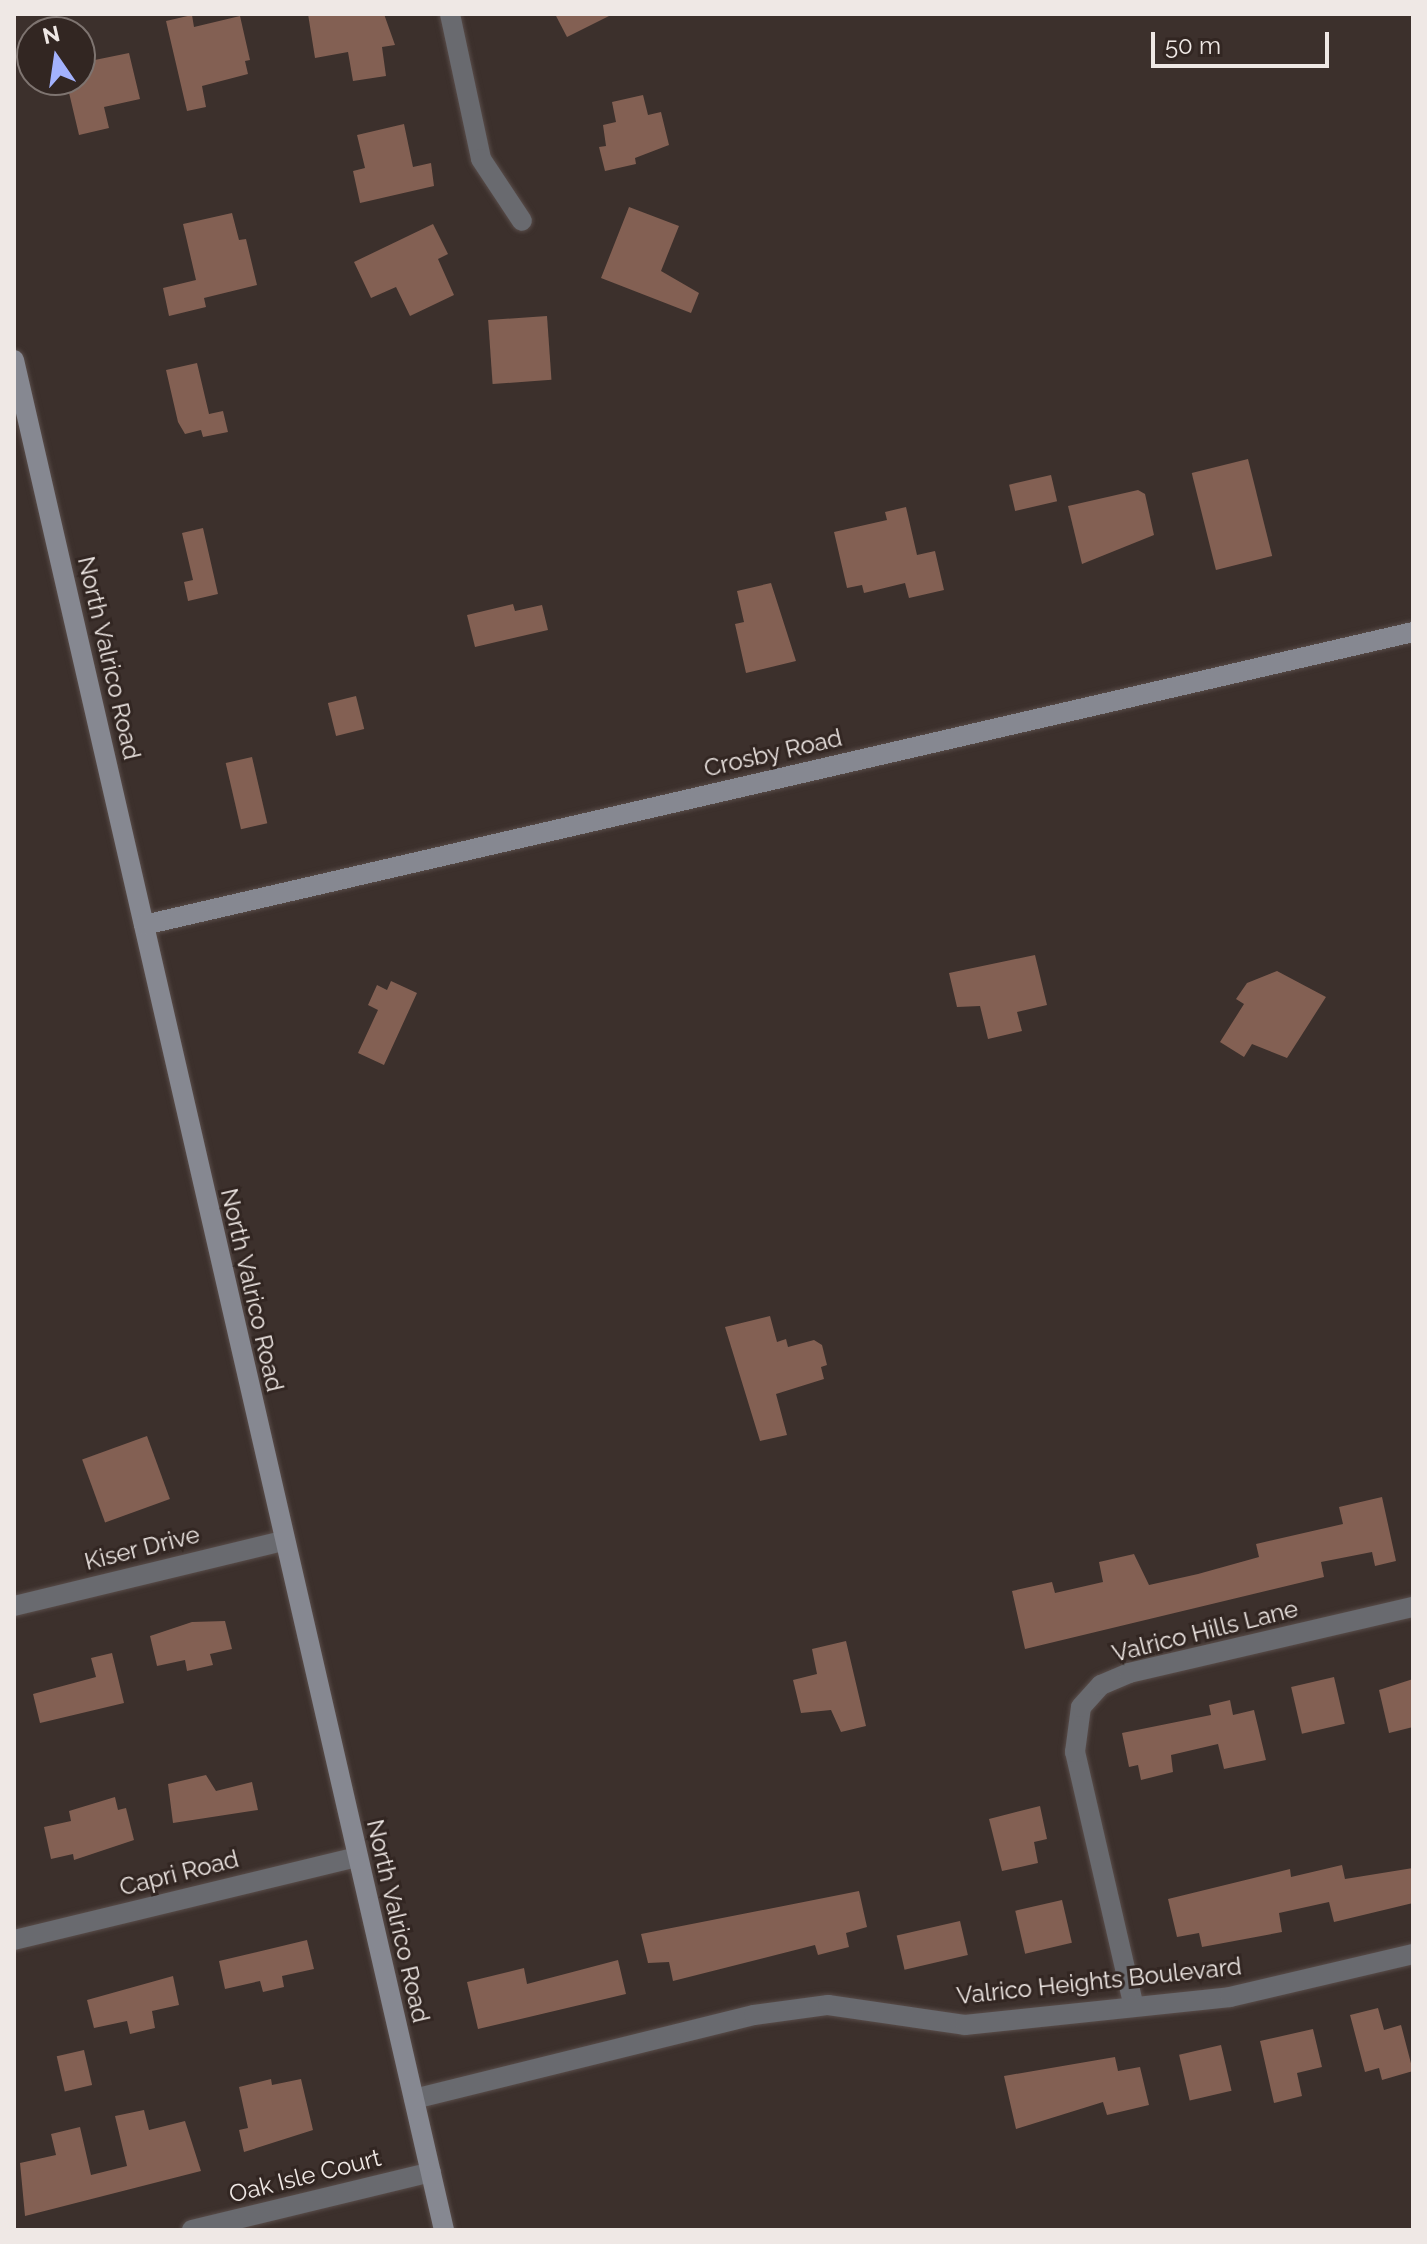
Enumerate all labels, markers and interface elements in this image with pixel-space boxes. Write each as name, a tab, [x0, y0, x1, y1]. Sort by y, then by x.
north arrow	[16, 16, 96, 96]
scale bar	[1155, 16, 1333, 66]
text: N	[40, 20, 62, 49]
text: 50 m	[1165, 31, 1221, 60]
street label: North Valrico Road	[72, 553, 146, 763]
street label: Crosby Road	[701, 723, 845, 783]
street label: North Valrico Road	[215, 1185, 289, 1395]
street label: Kiser Drive	[81, 1520, 203, 1576]
street label: Valrico Hills Lane	[1109, 1594, 1301, 1668]
street label: North Valrico Road	[361, 1816, 435, 2026]
street label: Capri Road	[116, 1844, 242, 1902]
street label: Valrico Heights Boulevard	[955, 1952, 1243, 2010]
street label: Oak Isle Court	[226, 2143, 384, 2209]

